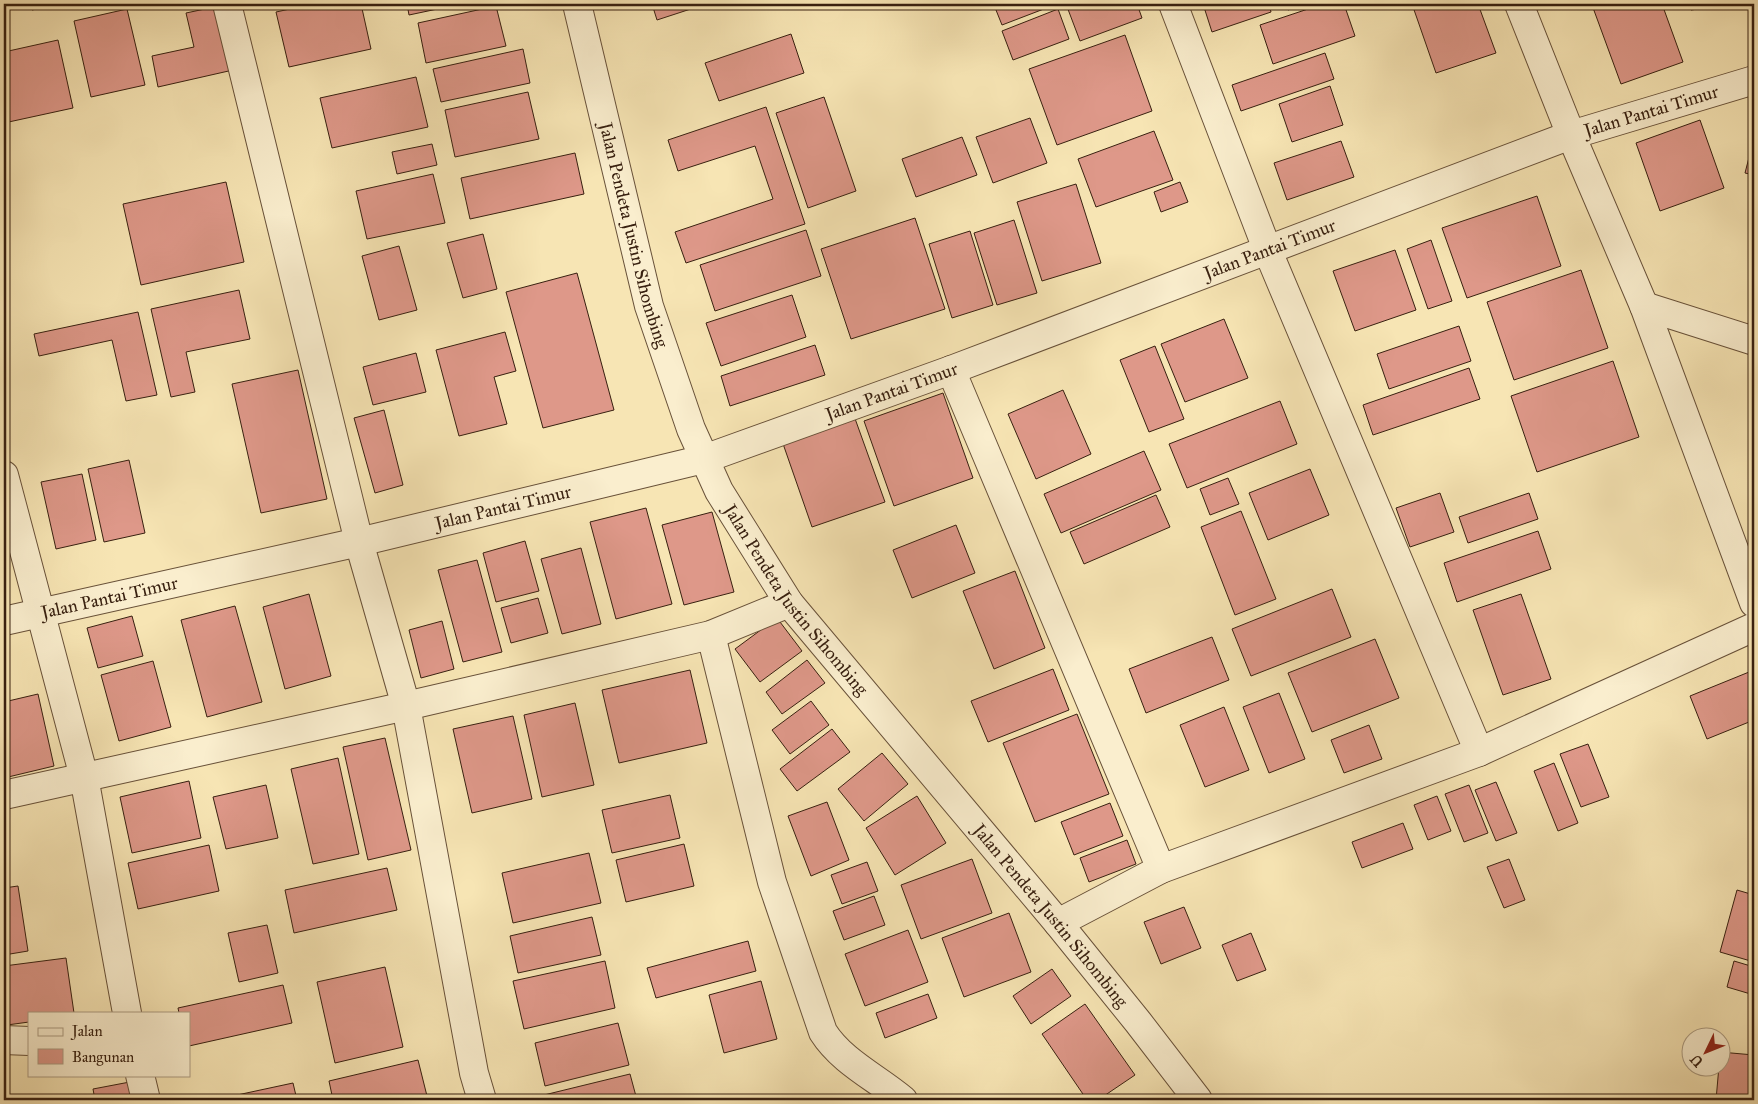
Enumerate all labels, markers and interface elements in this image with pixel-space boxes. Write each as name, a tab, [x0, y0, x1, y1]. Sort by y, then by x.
street label: Jalan Pantai Timur	[1580, 80, 1721, 143]
street label: Jalan Pendeta Justin Sihombing	[593, 118, 674, 351]
street label: Jalan Pantai Timur	[1199, 214, 1339, 286]
street label: Jalan Pantai Timur	[821, 357, 961, 427]
street label: Jalan Pantai Timur	[431, 480, 574, 536]
street label: Jalan Pendeta Justin Sihombing	[717, 499, 873, 701]
street label: Jalan Pantai Timur	[37, 572, 180, 625]
street label: Jalan Pendeta Justin Sihombing	[966, 818, 1133, 1013]
legend	[28, 1012, 190, 1076]
text: Jalan	[70, 1022, 103, 1041]
north arrow	[1680, 1026, 1730, 1076]
text: Bangunan	[72, 1048, 134, 1066]
text: U	[1686, 1050, 1707, 1070]

